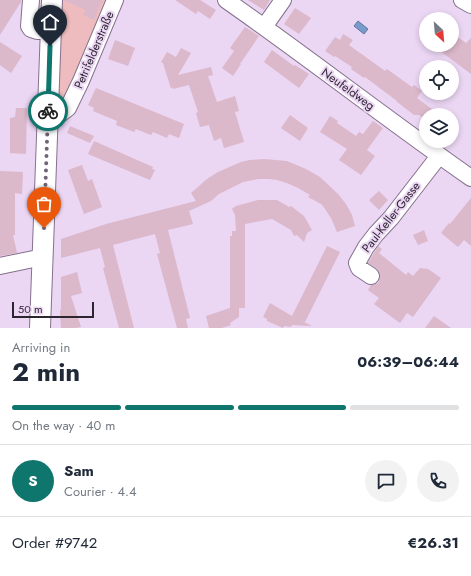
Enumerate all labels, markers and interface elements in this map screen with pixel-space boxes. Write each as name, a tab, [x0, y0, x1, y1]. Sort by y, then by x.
pin	[33, 5, 67, 46]
street label: Petrifelderstraße	[70, 8, 118, 92]
icon: home	[39, 11, 61, 33]
north arrow	[419, 12, 459, 52]
map controls	[419, 12, 459, 148]
button: locate	[419, 60, 459, 100]
street label: Neufeldweg	[318, 63, 378, 115]
courier	[28, 91, 68, 131]
icon: bike	[37, 100, 59, 122]
button: layers	[419, 108, 459, 148]
street label: Paul-Keller-Gasse	[358, 178, 424, 256]
pin	[27, 187, 61, 228]
icon: bag	[33, 193, 55, 215]
scale bar	[12, 300, 94, 319]
text: 50 m	[18, 301, 43, 317]
text: Arriving in	[12, 338, 70, 357]
text: 06:39–06:44	[357, 351, 459, 373]
text: 2 min	[12, 353, 80, 391]
text: On the way · 40 m	[12, 416, 115, 435]
text: Sam	[64, 460, 94, 482]
button: chat	[365, 460, 407, 502]
button: phone	[417, 460, 459, 502]
text: S	[28, 470, 38, 492]
text: Courier · 4.4	[64, 482, 137, 501]
text: Order #9742	[12, 532, 97, 554]
text: €26.31	[408, 532, 459, 554]

